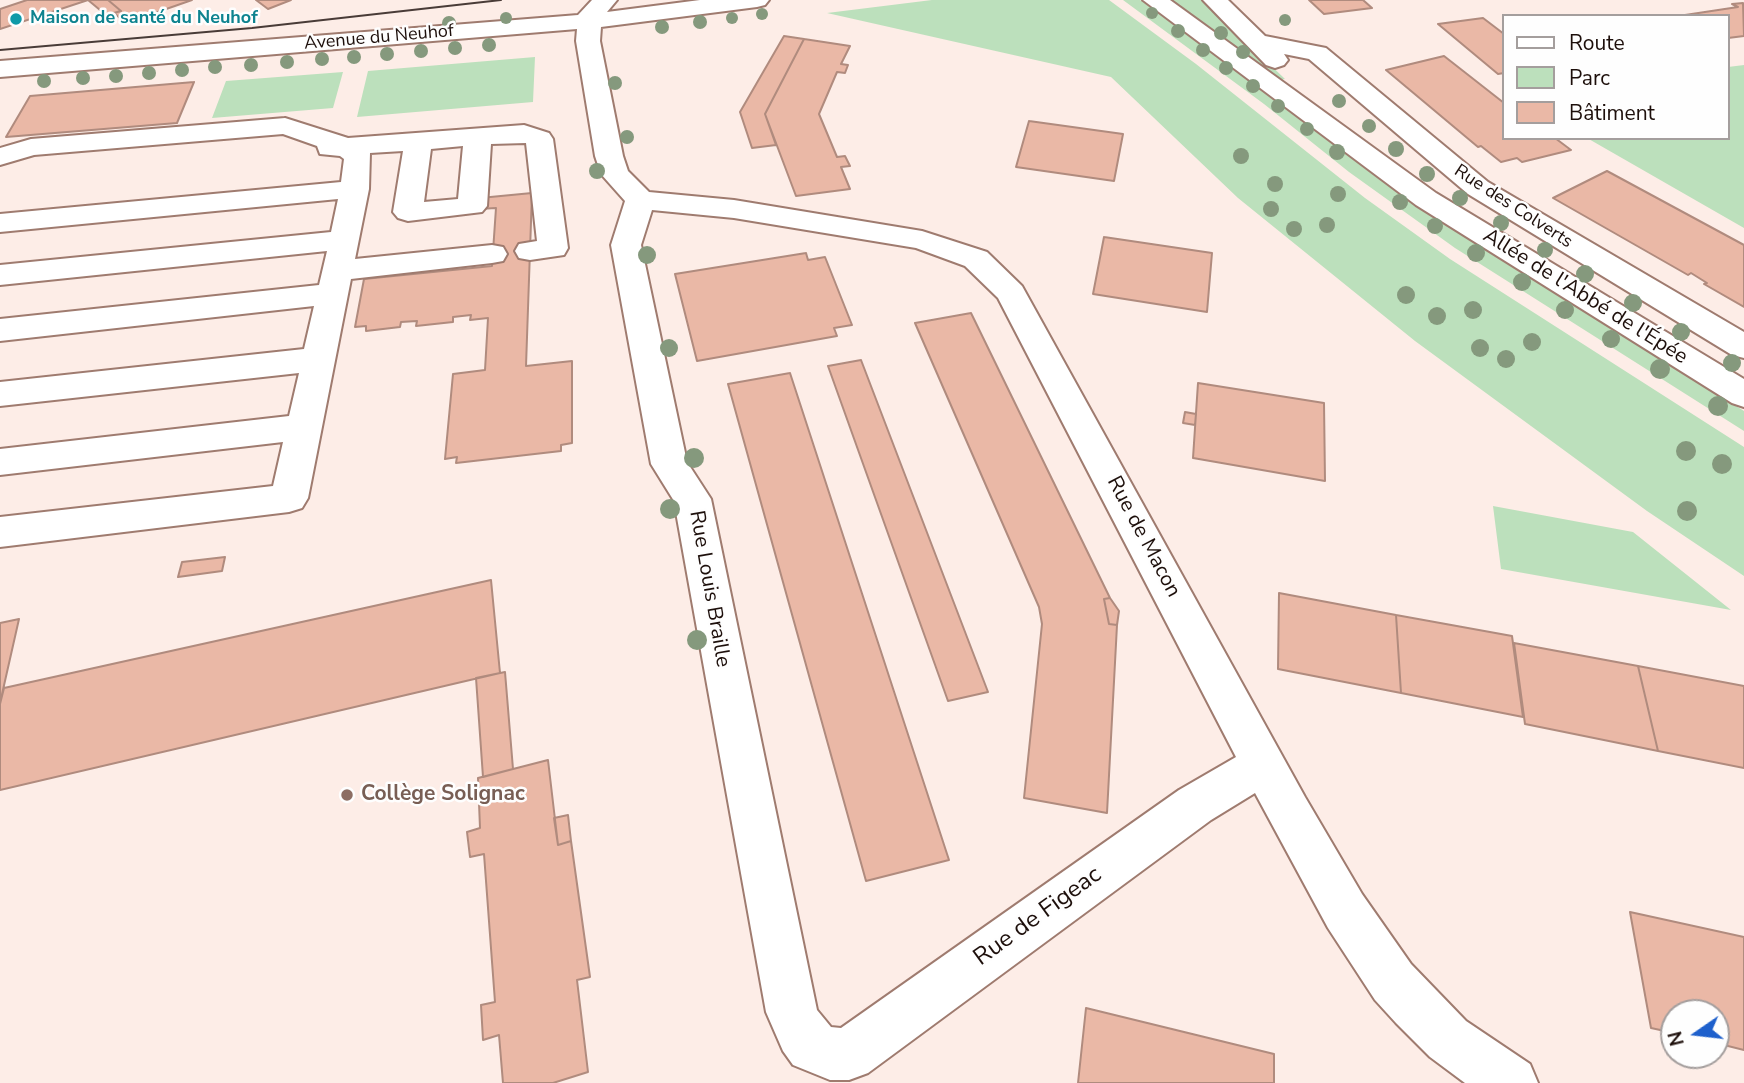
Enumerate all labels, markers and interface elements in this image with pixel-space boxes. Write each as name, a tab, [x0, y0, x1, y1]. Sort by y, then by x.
place label: Maison de santé du Neuhof	[30, 8, 258, 30]
marker: Maison de santé du Neuhof	[8, 11, 24, 27]
legend	[1502, 14, 1730, 140]
street label: Avenue du Neuhof	[303, 21, 455, 55]
text: Route	[1569, 29, 1625, 57]
text: Parc	[1569, 64, 1610, 92]
text: Bâtiment	[1569, 99, 1655, 127]
street label: Rue des Colverts	[1450, 161, 1576, 253]
street label: Allée de l'Abbé de l'Épée	[1478, 224, 1692, 370]
street label: Rue de Macon	[1101, 472, 1185, 602]
street label: Rue Louis Braille	[683, 509, 735, 669]
place label: Collège Solignac	[361, 782, 525, 808]
marker: Collège Solignac	[339, 787, 355, 803]
street label: Rue de Figeac	[969, 861, 1107, 973]
north arrow	[1660, 999, 1730, 1069]
text: N	[1662, 1029, 1691, 1049]

